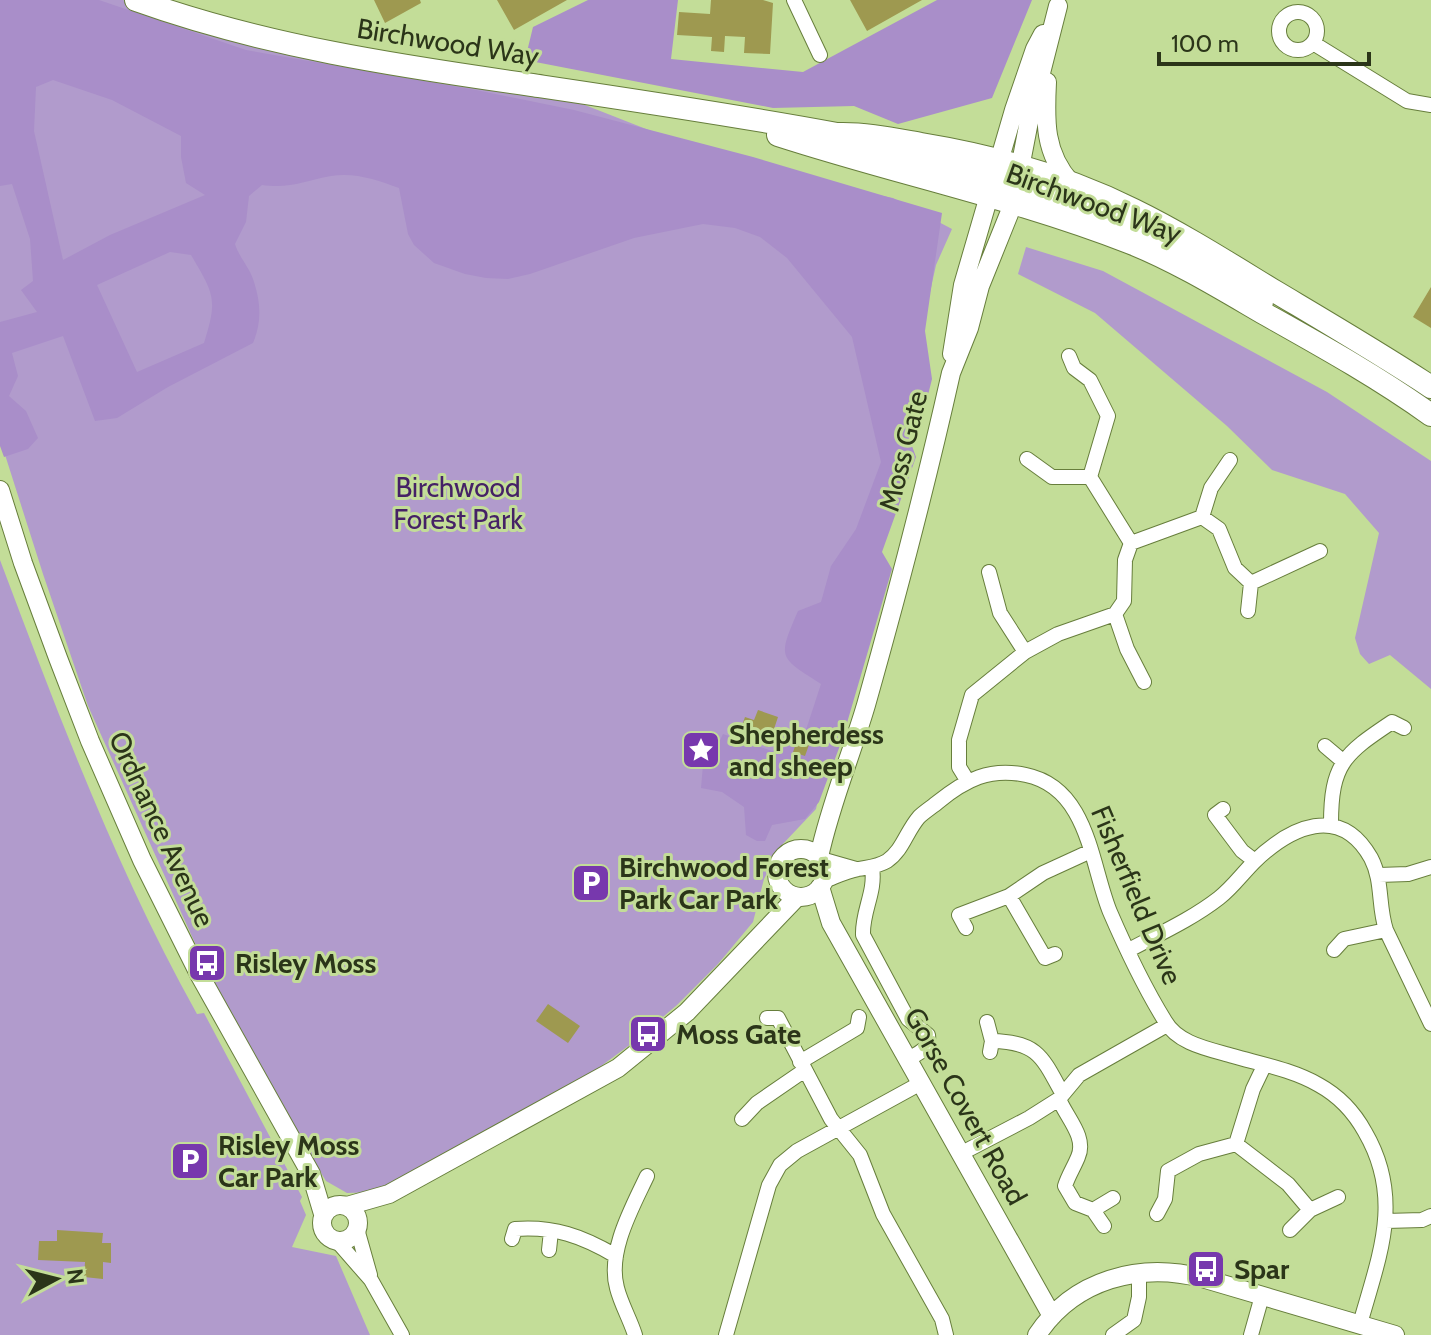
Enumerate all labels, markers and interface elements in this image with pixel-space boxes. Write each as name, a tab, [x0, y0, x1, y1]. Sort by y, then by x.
street label: Birchwood Way	[355, 11, 541, 73]
scale bar	[1159, 16, 1369, 66]
text: 100 m	[1171, 29, 1239, 58]
street label: Birchwood Way	[1002, 156, 1186, 250]
street label: Moss Gate	[872, 387, 934, 515]
park label: Birchwood Forest Park	[393, 470, 523, 536]
place label: Shepherdess and sheep	[729, 717, 884, 783]
street label: Ordnance Avenue	[102, 726, 222, 932]
place icon: Shepherdess and sheep	[680, 729, 722, 771]
street label: Fisherfield Drive	[1084, 800, 1190, 990]
place label: Birchwood Forest Park Car Park	[619, 850, 829, 916]
parking icon: Birchwood Forest Park Car Park	[570, 862, 612, 904]
bus stop icon: Risley Moss	[186, 942, 228, 984]
place label: Risley Moss	[235, 946, 376, 980]
street label: Gorse Covert Road	[898, 1001, 1034, 1211]
bus stop icon: Moss Gate	[627, 1013, 669, 1055]
place label: Moss Gate	[676, 1017, 801, 1051]
place label: Risley Moss Car Park	[218, 1128, 359, 1194]
parking icon: Risley Moss Car Park	[169, 1140, 211, 1182]
north arrow	[16, 1239, 96, 1319]
bus stop icon: Spar	[1185, 1248, 1227, 1290]
place label: Spar	[1234, 1252, 1290, 1286]
text: N	[61, 1267, 90, 1286]

